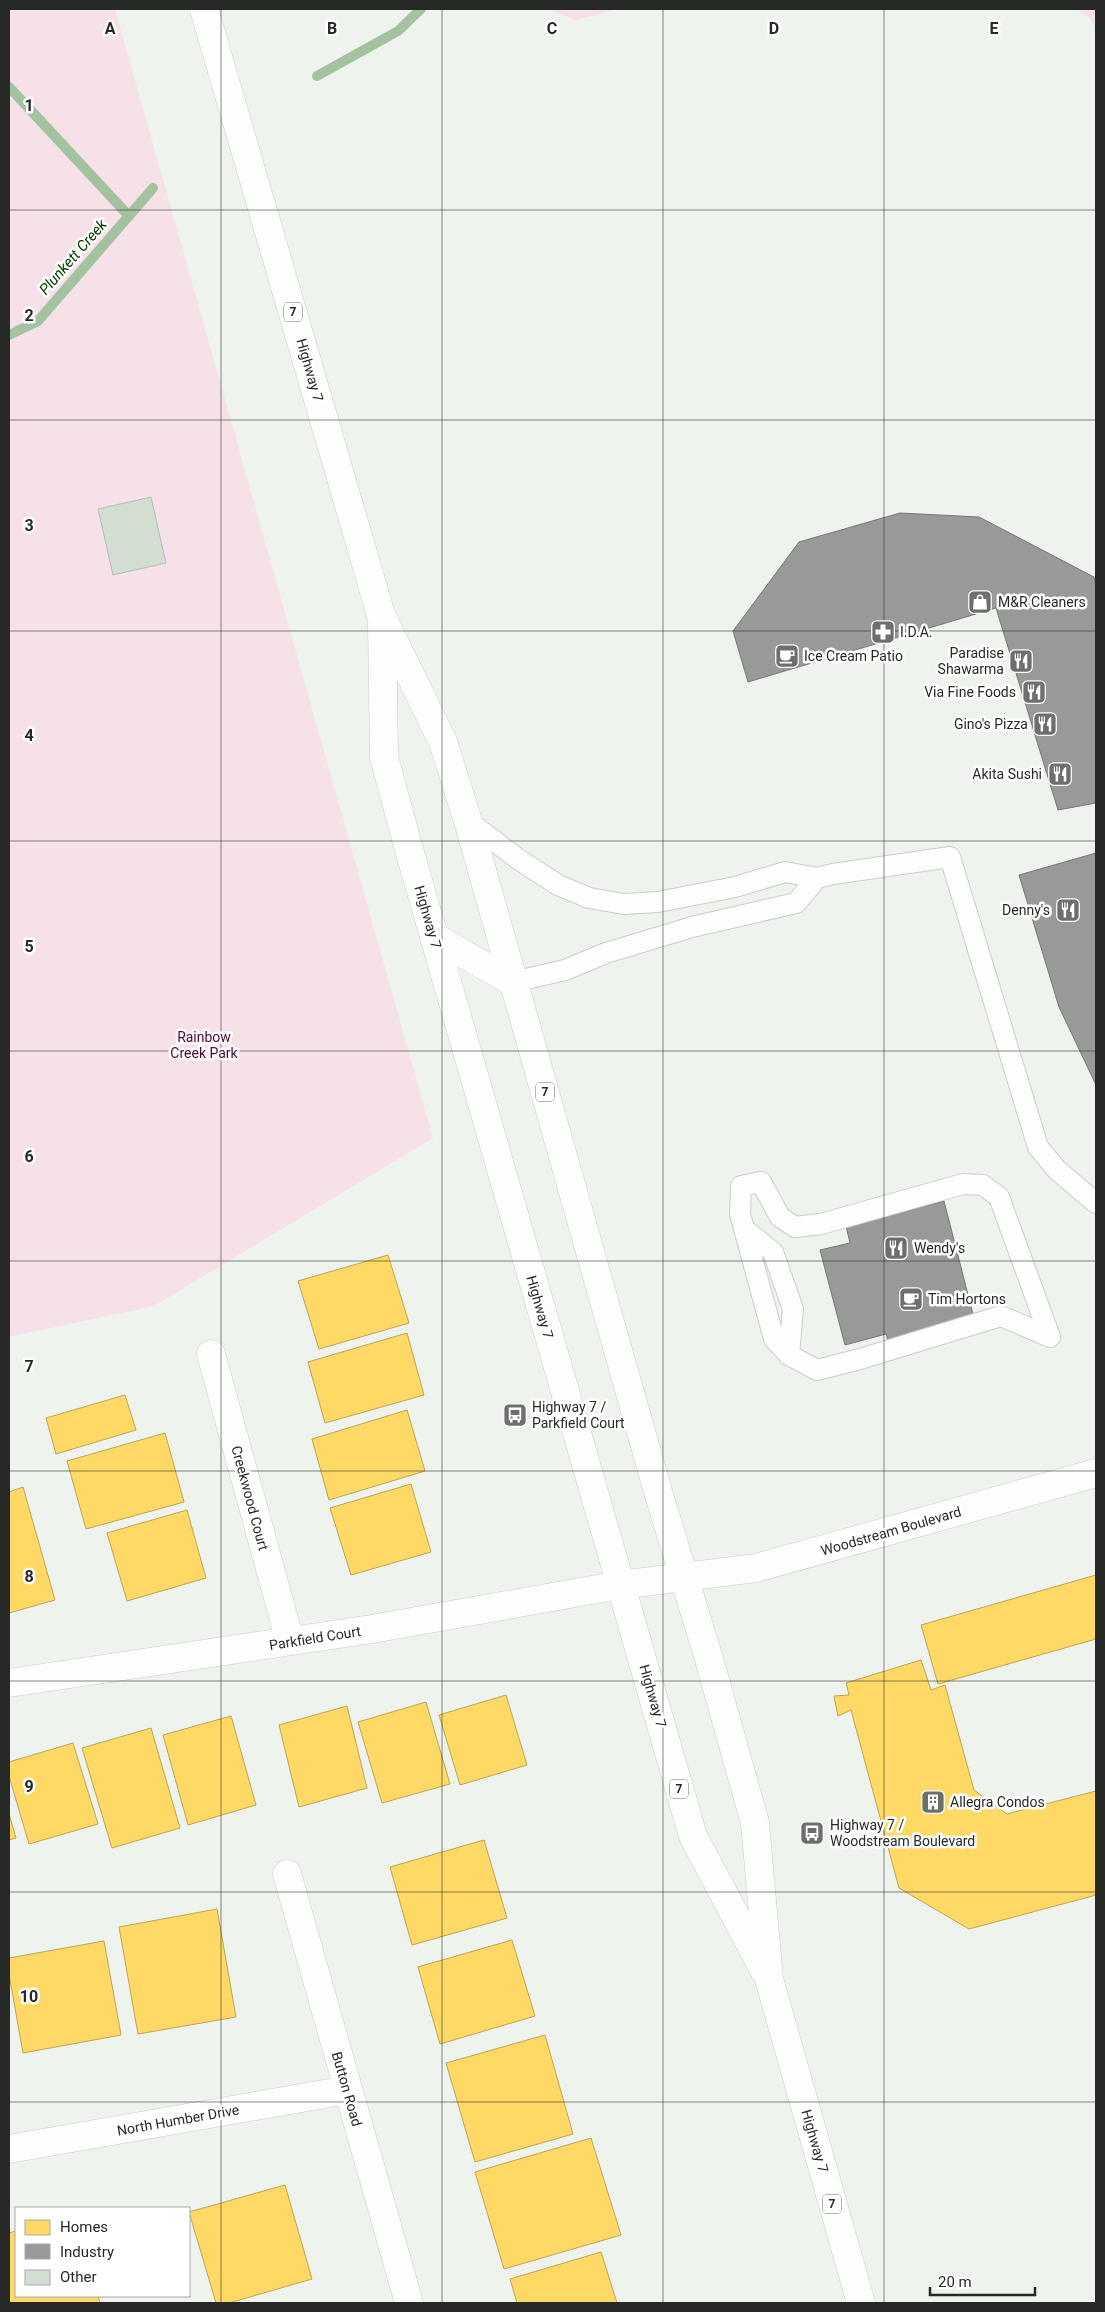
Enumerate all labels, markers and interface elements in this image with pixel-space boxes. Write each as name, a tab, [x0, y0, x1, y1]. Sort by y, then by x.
text: A	[105, 19, 116, 38]
text: B	[327, 19, 337, 38]
text: C	[547, 19, 557, 38]
text: D	[769, 19, 779, 38]
text: E	[990, 19, 999, 38]
text: 1	[24, 96, 34, 115]
water label: Plunkett Creek	[35, 215, 111, 298]
road number: 7	[284, 302, 302, 322]
text: 2	[24, 306, 34, 325]
street label: Highway 7	[293, 337, 327, 404]
text: 3	[24, 516, 34, 535]
shop icon: M&R Cleaners	[967, 589, 993, 615]
place label: M&R Cleaners	[998, 594, 1086, 610]
pharmacy icon: I.D.A.	[870, 619, 896, 645]
place label: I.D.A.	[900, 624, 933, 640]
cafe icon: Ice Cream Patio	[774, 643, 800, 669]
place label: Paradise Shawarma	[938, 645, 1004, 677]
place label: Ice Cream Patio	[804, 648, 903, 664]
restaurant icon: Paradise Shawarma	[1008, 648, 1034, 674]
restaurant icon: Via Fine Foods	[1021, 679, 1047, 705]
place label: Via Fine Foods	[924, 684, 1016, 700]
restaurant icon: Gino's Pizza	[1032, 711, 1058, 737]
place label: Gino's Pizza	[954, 716, 1028, 732]
text: 4	[24, 726, 34, 745]
restaurant icon: Akita Sushi	[1047, 761, 1073, 787]
place label: Akita Sushi	[972, 766, 1042, 782]
street label: Highway 7	[411, 884, 445, 951]
restaurant icon: Denny's	[1055, 897, 1081, 923]
place label: Denny's	[1002, 902, 1050, 918]
text: 5	[24, 937, 34, 956]
park label: Rainbow Creek Park	[170, 1029, 239, 1061]
road number: 7	[536, 1082, 554, 1102]
text: 6	[24, 1147, 34, 1166]
restaurant icon: Wendy's	[883, 1235, 909, 1261]
place label: Wendy's	[914, 1240, 965, 1256]
street label: Highway 7	[523, 1274, 557, 1341]
cafe icon: Tim Hortons	[898, 1286, 924, 1312]
place label: Tim Hortons	[928, 1291, 1006, 1307]
text: 7	[24, 1357, 34, 1376]
place label: Highway 7 / Parkfield Court	[532, 1399, 625, 1431]
bus stop icon: Highway 7 / Parkfield Court	[502, 1402, 528, 1428]
street label: Creekwood Court	[228, 1444, 272, 1553]
street label: Woodstream Boulevard	[819, 1503, 963, 1559]
text: 8	[24, 1567, 34, 1586]
street label: Parkfield Court	[268, 1623, 362, 1653]
street label: Highway 7	[636, 1663, 670, 1730]
text: 9	[24, 1777, 34, 1796]
road number: 7	[670, 1780, 688, 1798]
building icon: Allegra Condos	[920, 1789, 946, 1815]
place label: Allegra Condos	[950, 1794, 1045, 1810]
place label: Highway 7 / Woodstream Boulevard	[830, 1817, 975, 1849]
bus stop icon: Highway 7 / Woodstream Boulevard	[799, 1820, 825, 1846]
text: 10	[20, 1987, 38, 2006]
street label: Button Road	[329, 2050, 365, 2128]
street label: North Humber Drive	[116, 2101, 240, 2139]
street label: Highway 7	[798, 2108, 832, 2175]
road number: 7	[823, 2194, 841, 2214]
legend	[15, 2207, 190, 2297]
text: Homes	[60, 2218, 108, 2236]
text: Industry	[60, 2243, 114, 2261]
scale bar	[930, 2264, 1035, 2296]
text: Other	[60, 2268, 97, 2286]
text: 20 m	[938, 2273, 972, 2291]

